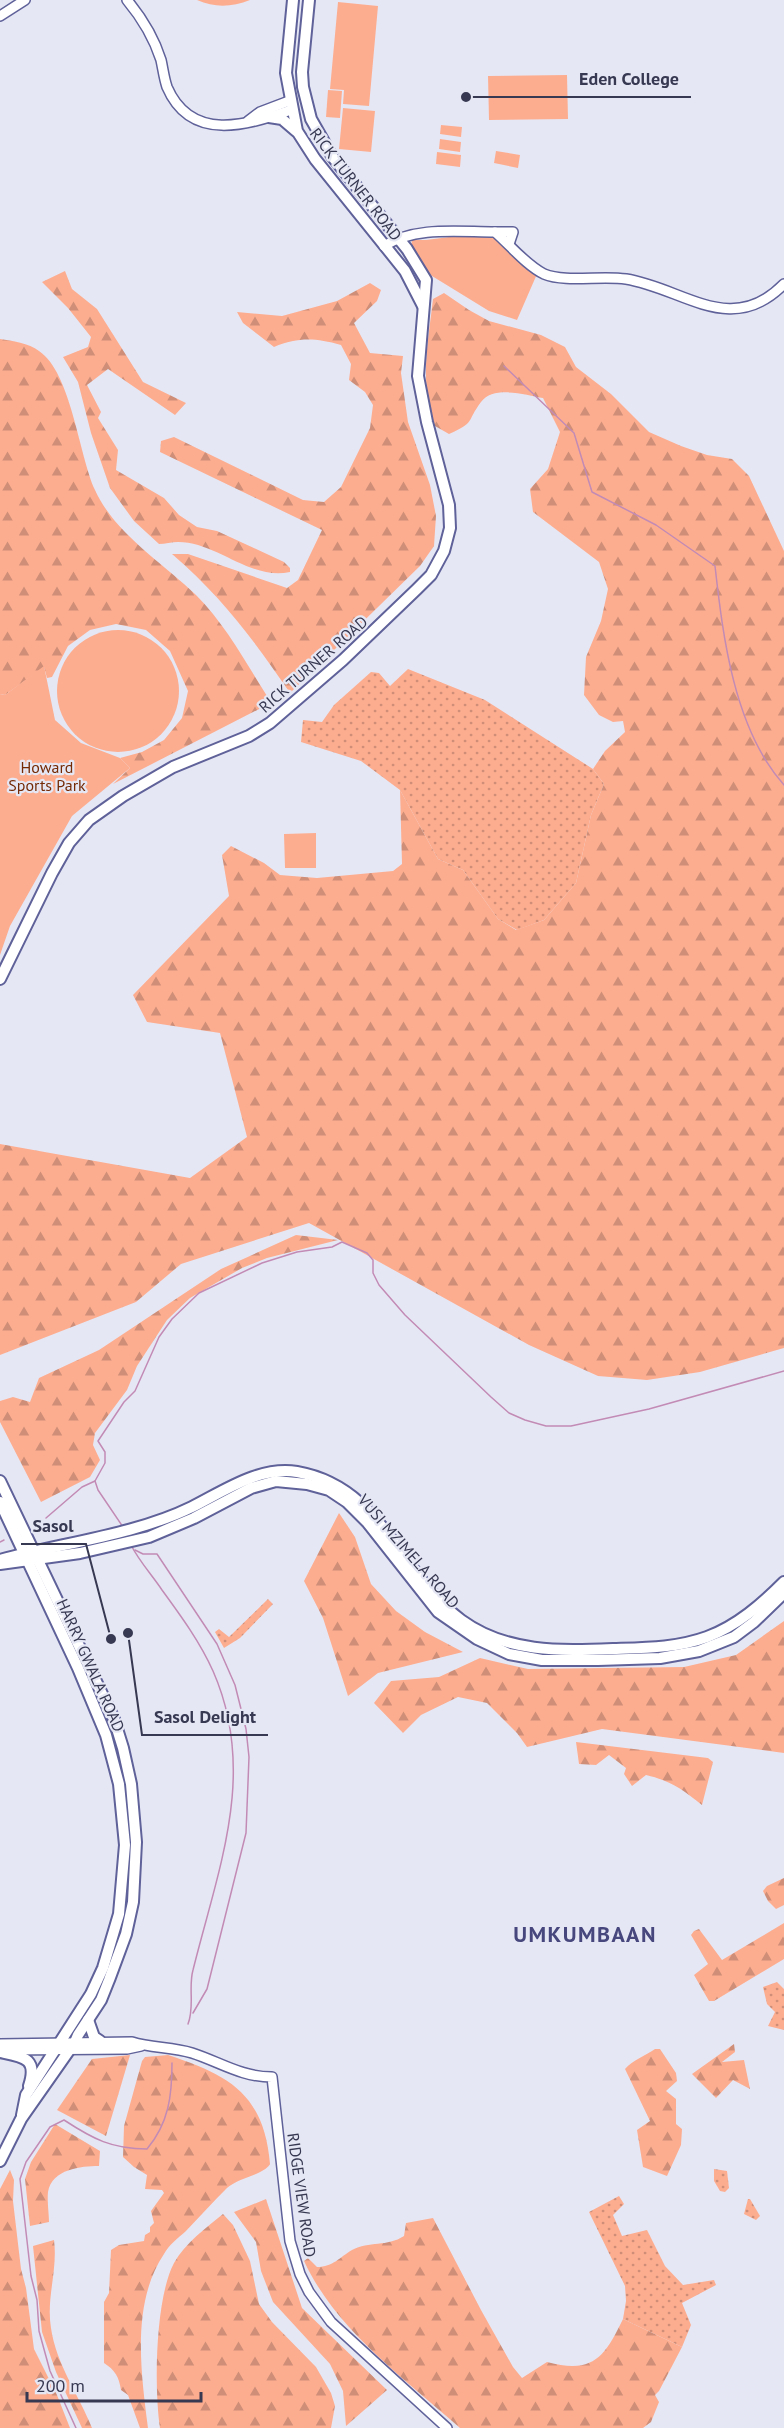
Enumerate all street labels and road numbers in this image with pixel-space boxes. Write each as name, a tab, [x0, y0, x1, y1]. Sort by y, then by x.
street label: RICK TURNER ROAD	[306, 124, 406, 244]
street label: RICK TURNER ROAD	[255, 611, 371, 717]
street label: VUSI MZIMELA ROAD	[353, 1489, 464, 1612]
street label: HARRY GWALA ROAD	[53, 1595, 129, 1735]
street label: RIDGE VIEW ROAD	[283, 2131, 321, 2259]

